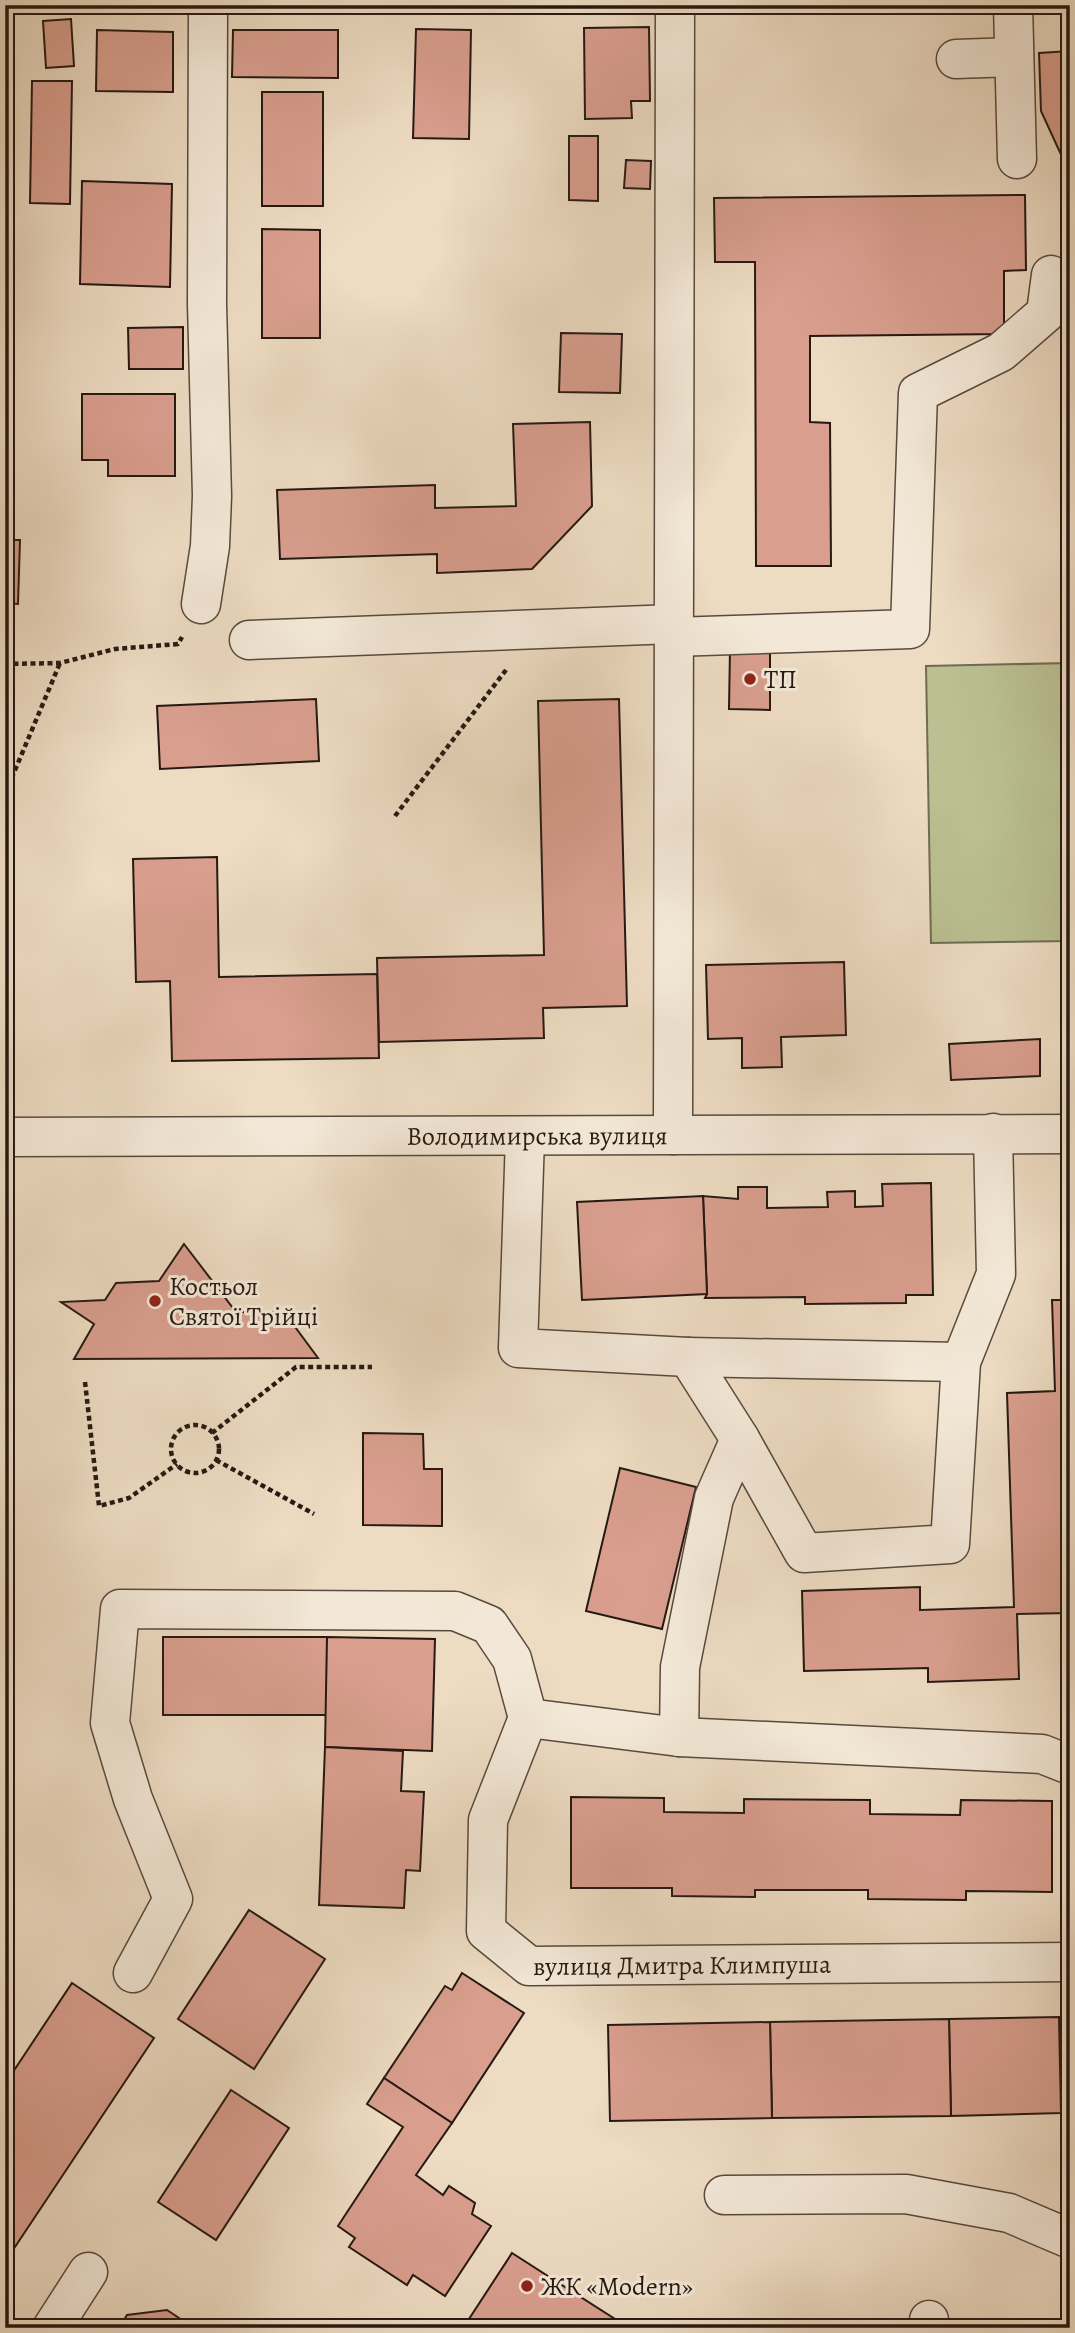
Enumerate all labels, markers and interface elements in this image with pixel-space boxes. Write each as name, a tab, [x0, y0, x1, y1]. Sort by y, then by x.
place label: ТП	[764, 662, 797, 697]
marker: ТП	[742, 671, 758, 687]
street label: Володимирська вулиця	[406, 1118, 668, 1153]
place label: Костьол Святої Трійці	[169, 1269, 318, 1334]
marker: Костьол Святої Трійці	[147, 1293, 163, 1309]
street label: вулиця Дмитра Климпуша	[533, 1946, 831, 1983]
place label: ЖК «Modern»	[541, 2269, 693, 2304]
marker: ЖК «Modern»	[519, 2278, 535, 2294]

